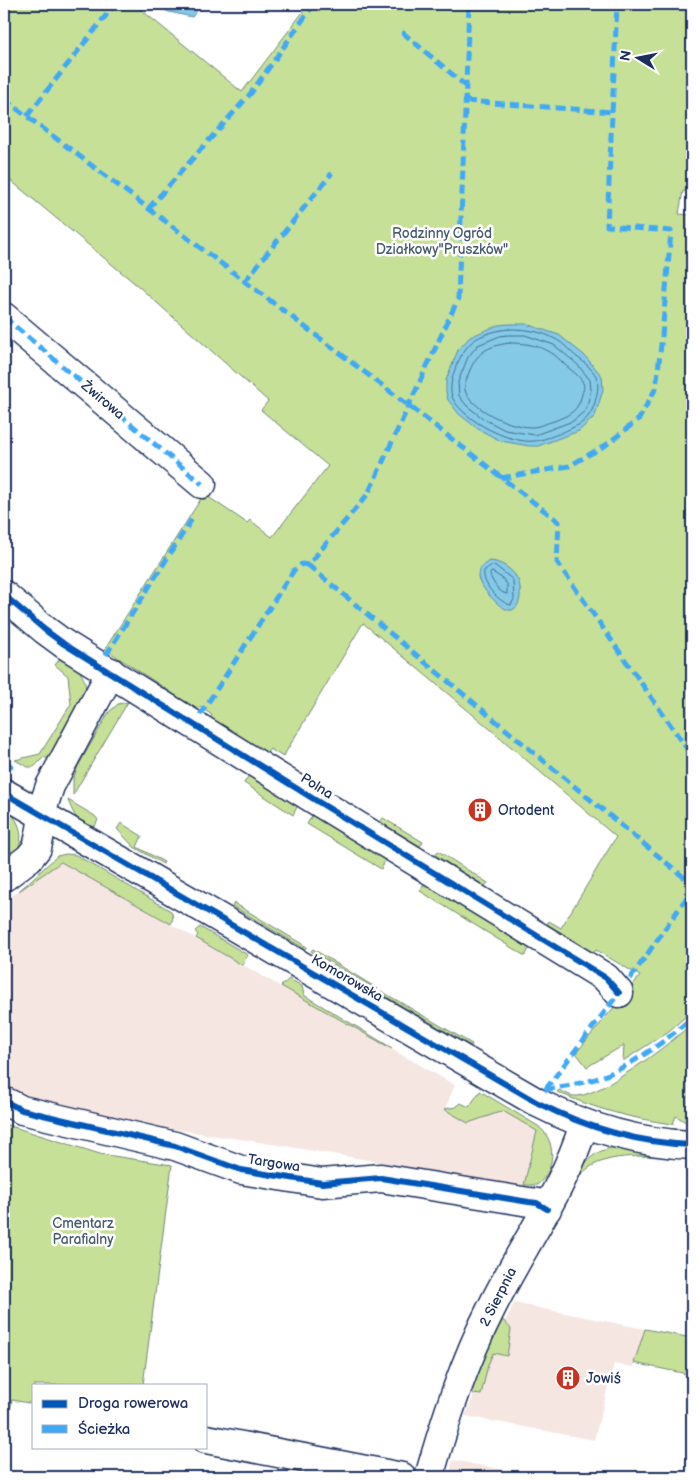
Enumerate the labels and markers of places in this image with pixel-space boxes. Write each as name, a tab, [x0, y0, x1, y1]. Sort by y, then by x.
building icon: Ortodent	[467, 797, 493, 823]
place label: Ortodent	[498, 802, 555, 819]
building icon: Jowiś	[555, 1365, 581, 1391]
place label: Jowiś	[586, 1370, 622, 1387]

